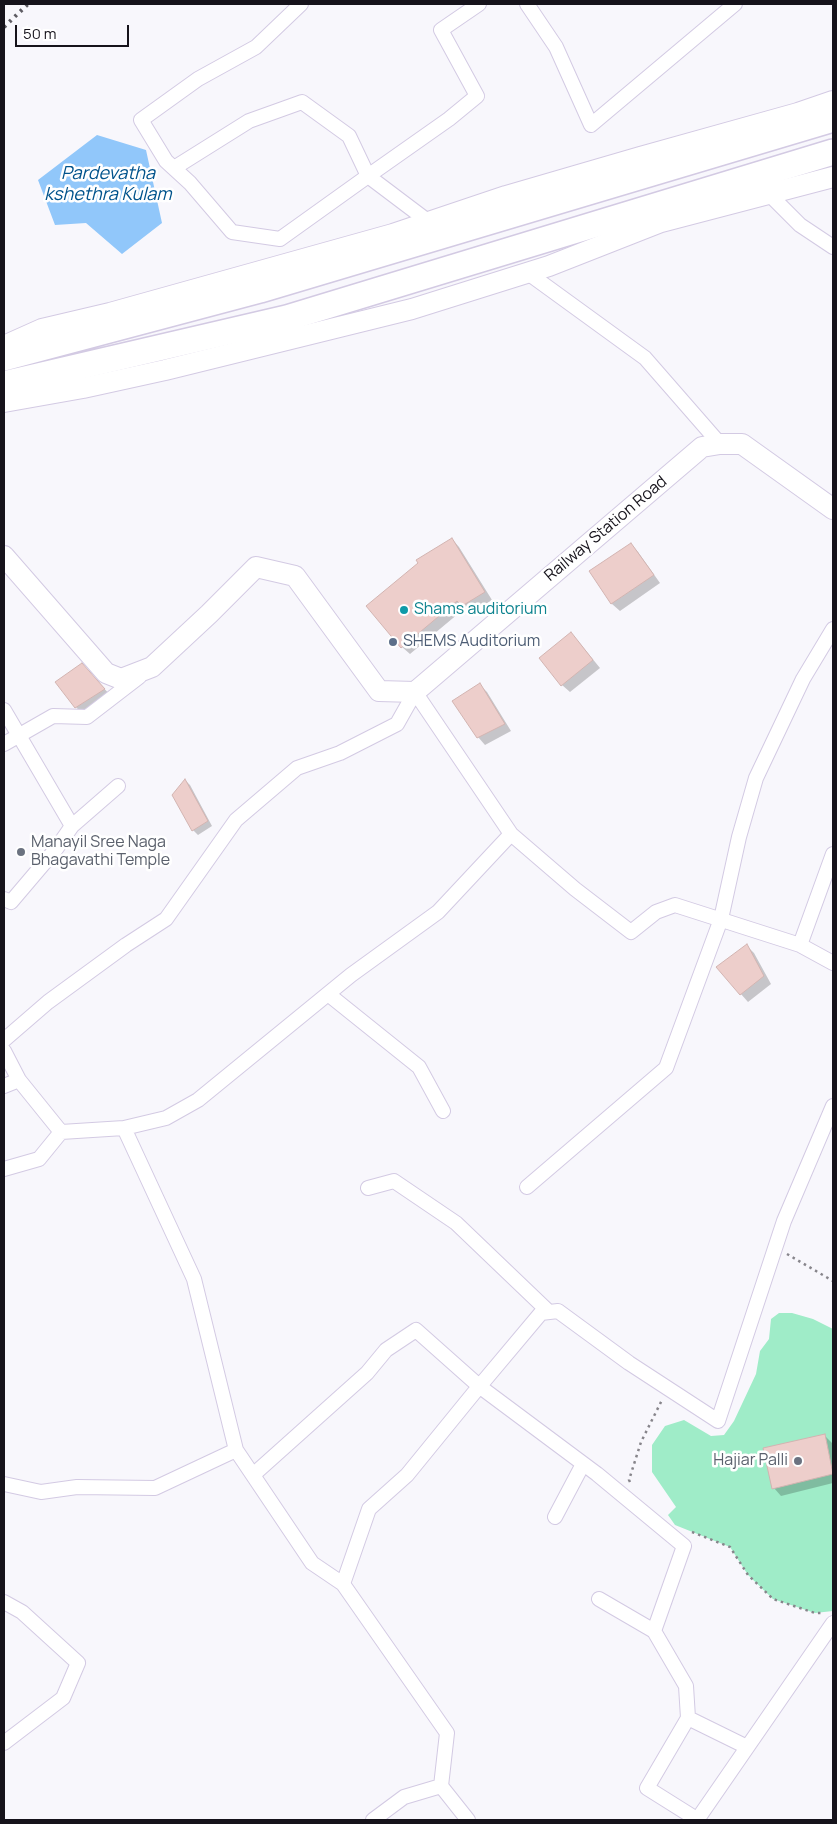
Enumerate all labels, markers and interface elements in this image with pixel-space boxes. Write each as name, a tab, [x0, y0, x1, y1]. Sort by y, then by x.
scale bar	[18, 15, 131, 47]
text: 50 m	[23, 23, 57, 44]
water label: Pardevatha kshethra Kulam	[44, 163, 172, 205]
street label: Railway Station Road	[541, 472, 671, 586]
place label: Shams auditorium	[414, 600, 547, 620]
marker: Shams auditorium	[398, 604, 410, 616]
place label: SHEMS Auditorium	[403, 632, 540, 652]
marker: SHEMS Auditorium	[387, 636, 399, 648]
place label: Manayil Sree Naga Bhagavathi Temple	[31, 833, 170, 871]
marker: Manayil Sree Naga Bhagavathi Temple	[15, 846, 27, 858]
place label: Hajiar Palli	[713, 1451, 788, 1471]
marker: Hajiar Palli	[792, 1455, 804, 1467]

